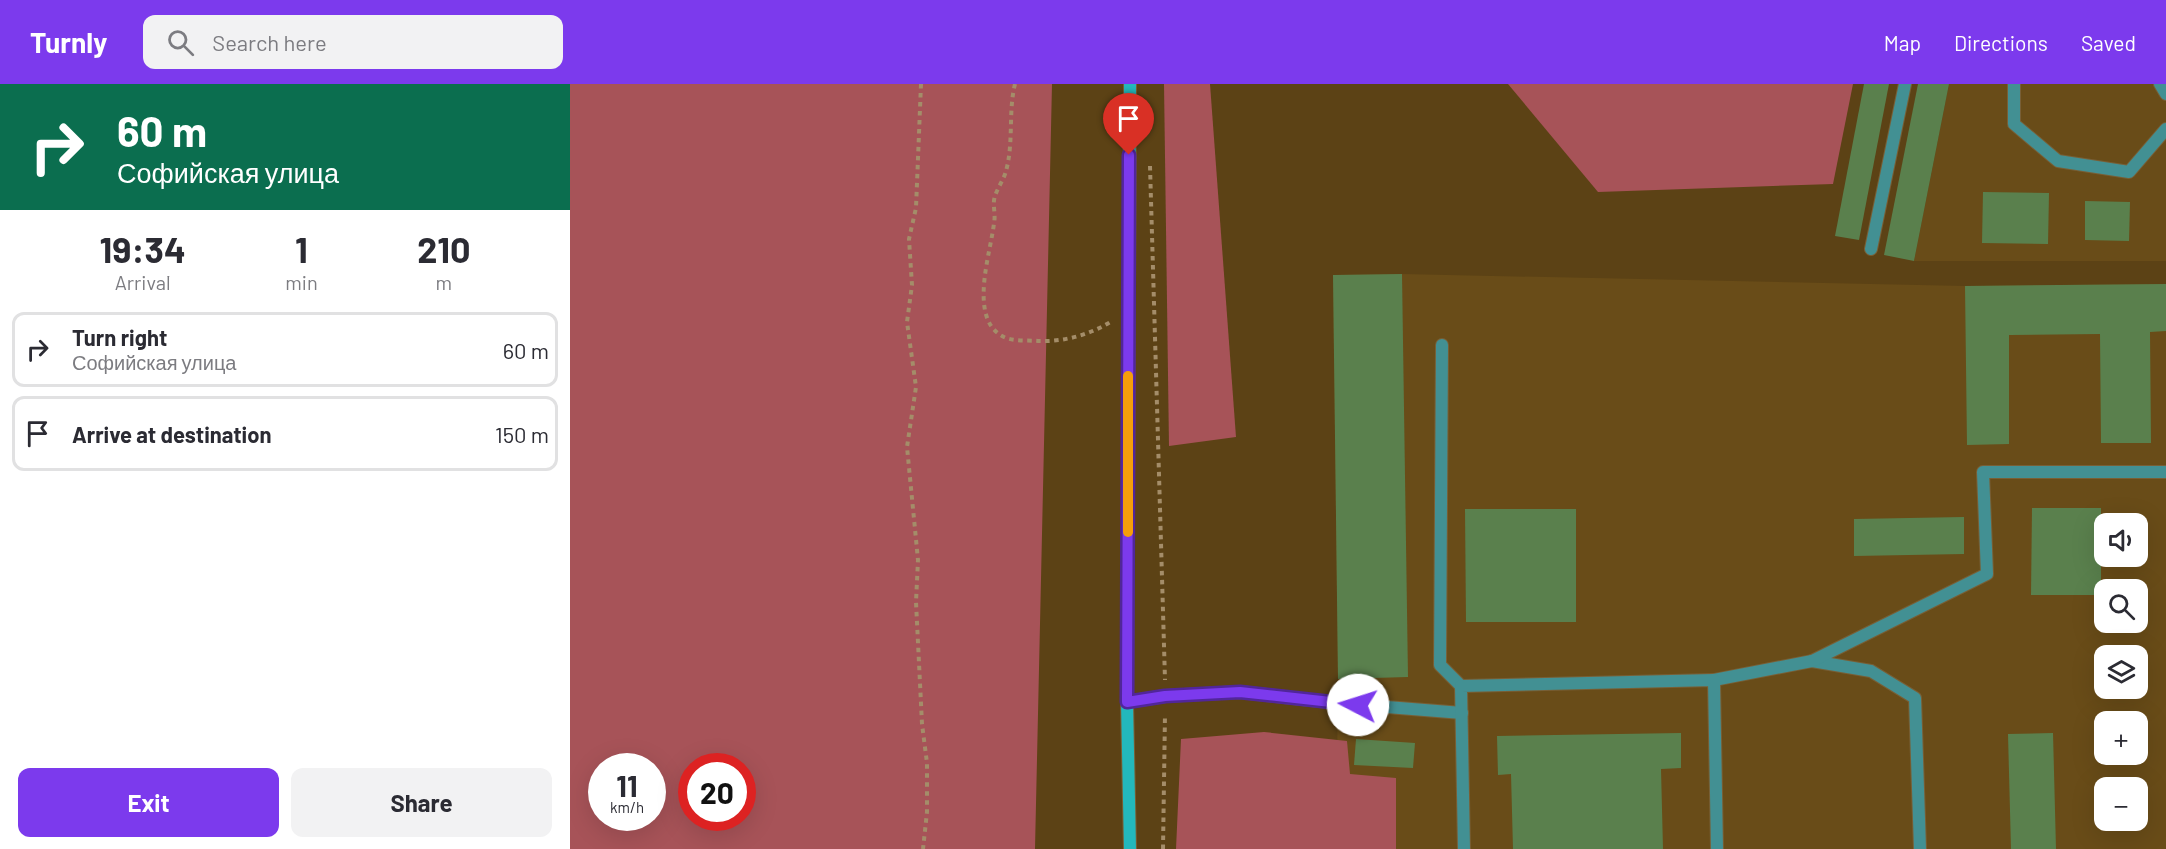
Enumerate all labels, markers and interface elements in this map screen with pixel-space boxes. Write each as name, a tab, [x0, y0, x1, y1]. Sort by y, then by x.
search box	[143, 15, 563, 69]
text: Turnly	[30, 25, 107, 59]
icon: search	[164, 26, 197, 59]
text: Search here	[212, 29, 327, 55]
text: Map	[1884, 30, 1921, 55]
text: Directions	[1954, 30, 2048, 55]
text: Saved	[2081, 30, 2136, 55]
pin	[1103, 93, 1154, 155]
icon: arrive	[1112, 102, 1145, 135]
text: 60 m	[117, 105, 207, 155]
icon: right	[18, 108, 96, 186]
text: Софийская улица	[117, 156, 339, 188]
text: 19:34	[100, 227, 186, 270]
text: 1	[295, 227, 308, 270]
text: 210	[417, 227, 470, 270]
text: Arrival	[115, 270, 171, 294]
text: min	[285, 270, 318, 294]
text: m	[436, 270, 452, 294]
text: Turn right	[72, 324, 167, 350]
icon: right	[21, 333, 54, 366]
text: 60 m	[503, 337, 549, 363]
text: Софийская улица	[72, 350, 237, 374]
icon: arrive	[21, 417, 54, 450]
text: Arrive at destination	[72, 421, 271, 447]
text: 150 m	[495, 421, 549, 447]
map controls	[2094, 513, 2148, 831]
button: sound	[2094, 513, 2148, 567]
button: search	[2094, 579, 2148, 633]
button: layers	[2094, 645, 2148, 699]
position arrow	[1326, 673, 1390, 737]
button: +	[2094, 711, 2148, 765]
speed limit sign: 20	[678, 753, 756, 831]
text: 11	[616, 767, 638, 803]
button: Exit	[18, 768, 279, 837]
button: Share	[291, 768, 552, 837]
button: −	[2094, 777, 2148, 831]
text: km/h	[610, 798, 644, 816]

